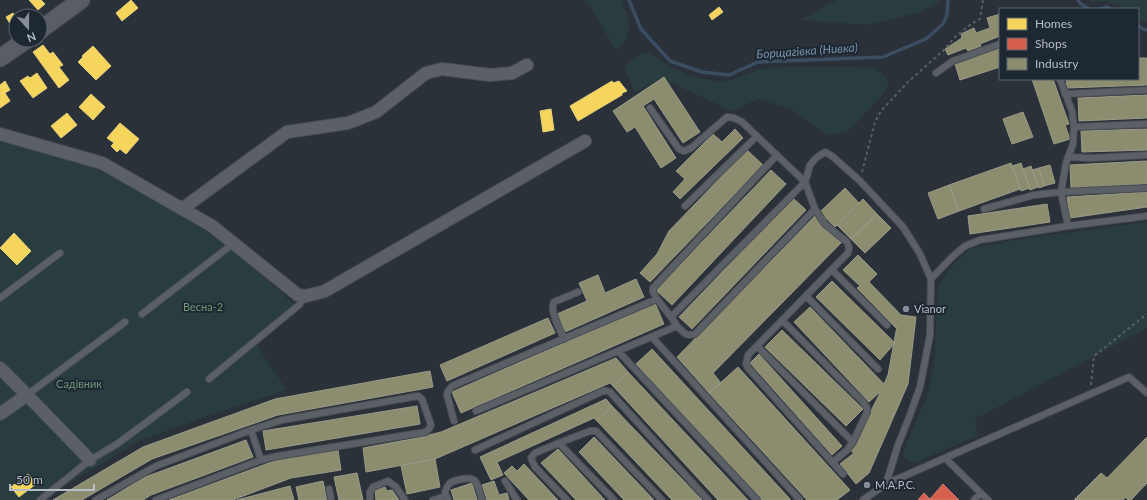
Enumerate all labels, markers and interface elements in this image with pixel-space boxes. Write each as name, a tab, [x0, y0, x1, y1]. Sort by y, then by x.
north arrow	[8, 8, 48, 48]
legend	[999, 8, 1139, 80]
text: Homes	[1035, 16, 1072, 31]
text: N	[25, 30, 38, 45]
text: Shops	[1035, 36, 1067, 51]
water label: Борщагівка (Нивка)	[756, 39, 858, 62]
text: Industry	[1035, 56, 1079, 71]
park label: Весна-2	[183, 300, 223, 313]
place label: Vianor	[914, 302, 946, 315]
marker: Vianor	[901, 304, 911, 314]
park label: Садівник	[56, 377, 102, 390]
scale bar	[10, 466, 94, 492]
text: 50 m	[16, 472, 43, 487]
place label: М.А.Р.С.	[875, 478, 916, 491]
marker: М.А.Р.С.	[862, 480, 872, 490]

